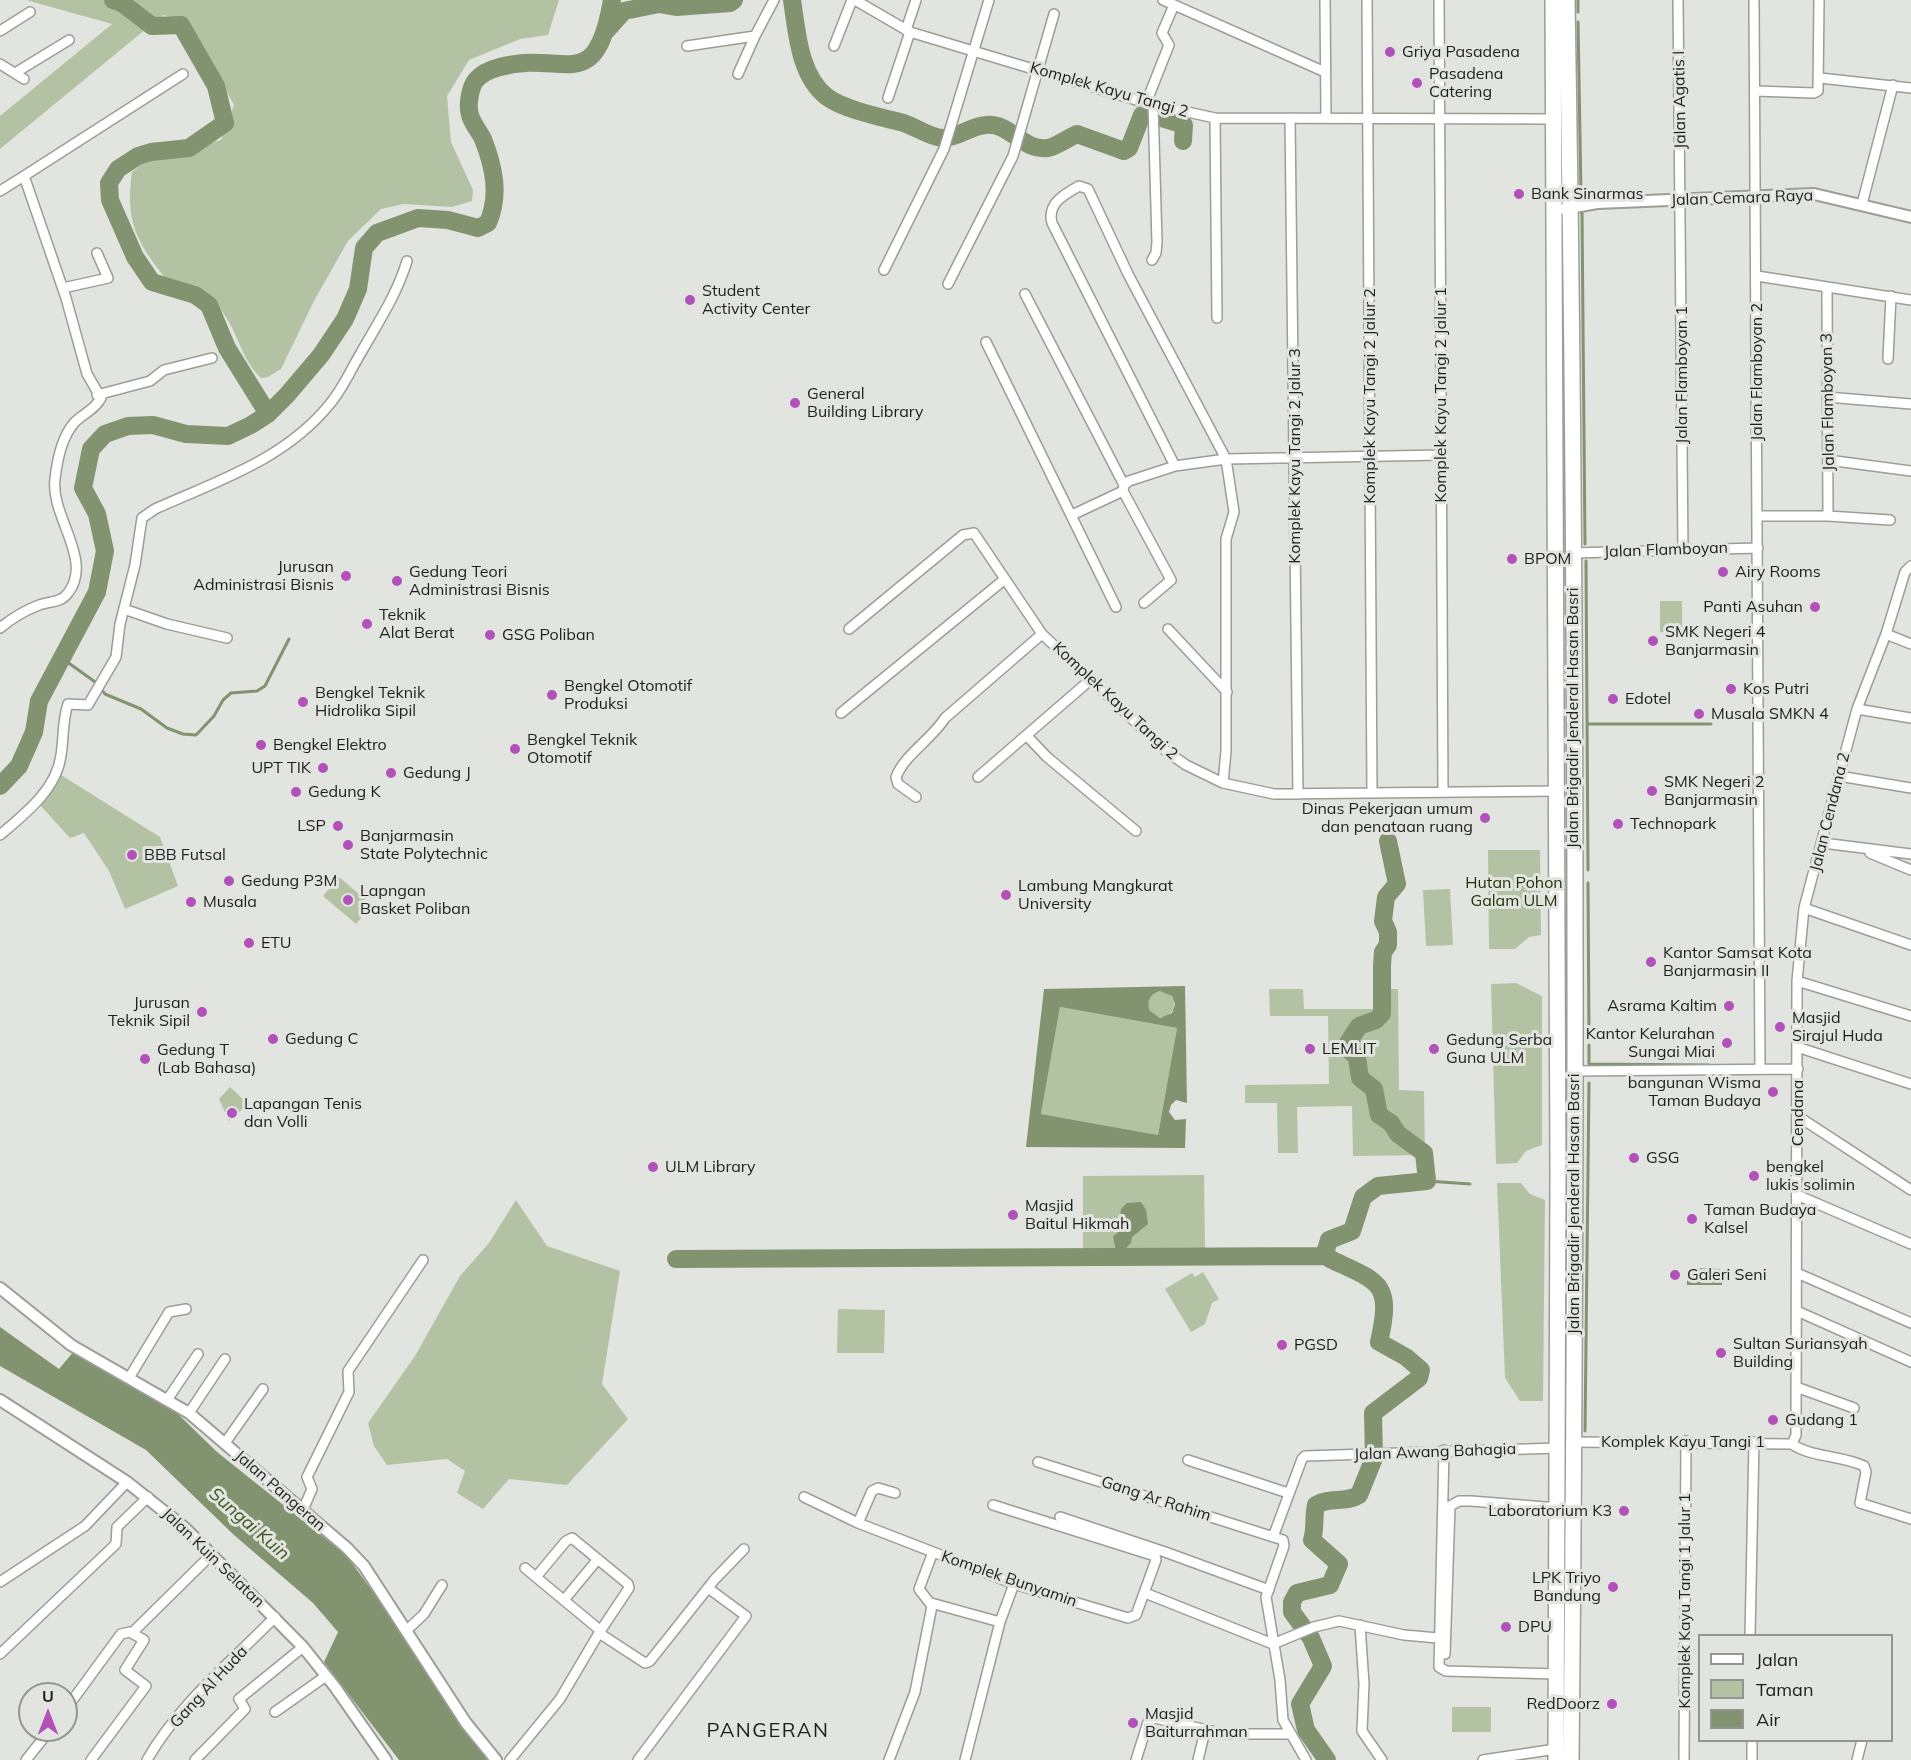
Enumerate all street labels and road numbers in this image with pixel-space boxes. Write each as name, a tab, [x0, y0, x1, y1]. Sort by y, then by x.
street label: Jalan Agatis I	[1670, 51, 1690, 149]
street label: Komplek Kayu Tangi 2	[1028, 58, 1190, 122]
street label: Jalan Cemara Raya	[1670, 186, 1814, 210]
street label: Komplek Kayu Tangi 2 Jalur 1	[1431, 287, 1451, 503]
street label: Komplek Kayu Tangi 2 Jalur 2	[1360, 288, 1380, 504]
street label: Jalan Flamboyan 2	[1747, 303, 1767, 441]
street label: Jalan Flamboyan 1	[1672, 306, 1692, 444]
street label: Jalan Flamboyan 3	[1817, 333, 1839, 471]
street label: Komplek Kayu Tangi 2 Jalur 3	[1285, 348, 1305, 564]
street label: Jalan Flamboyan	[1604, 538, 1728, 562]
street label: Jalan Brigadir Jenderal Hasan Basri	[1563, 588, 1583, 848]
street label: Komplek Kayu Tangi 2	[1049, 638, 1181, 764]
street label: Jalan Cendana 2	[1806, 750, 1854, 874]
street label: Jalan Brigadir Jenderal Hasan Basri	[1564, 1074, 1584, 1334]
street label: Cendana	[1788, 1080, 1808, 1146]
street label: Komplek Kayu Tangi 1	[1601, 1432, 1765, 1452]
street label: Jalan Awang Bahagia	[1354, 1440, 1516, 1464]
street label: Jalan Pangeran	[231, 1446, 329, 1536]
street label: Gang Ar Rahim	[1099, 1472, 1213, 1526]
street label: Komplek Kayu Tangi 1 Jalur 1	[1675, 1493, 1695, 1709]
street label: Jalan Kuin Selatan	[158, 1504, 268, 1612]
street label: Komplek Bunyamin	[939, 1547, 1079, 1611]
street label: Gang Al Huda	[166, 1642, 252, 1732]

